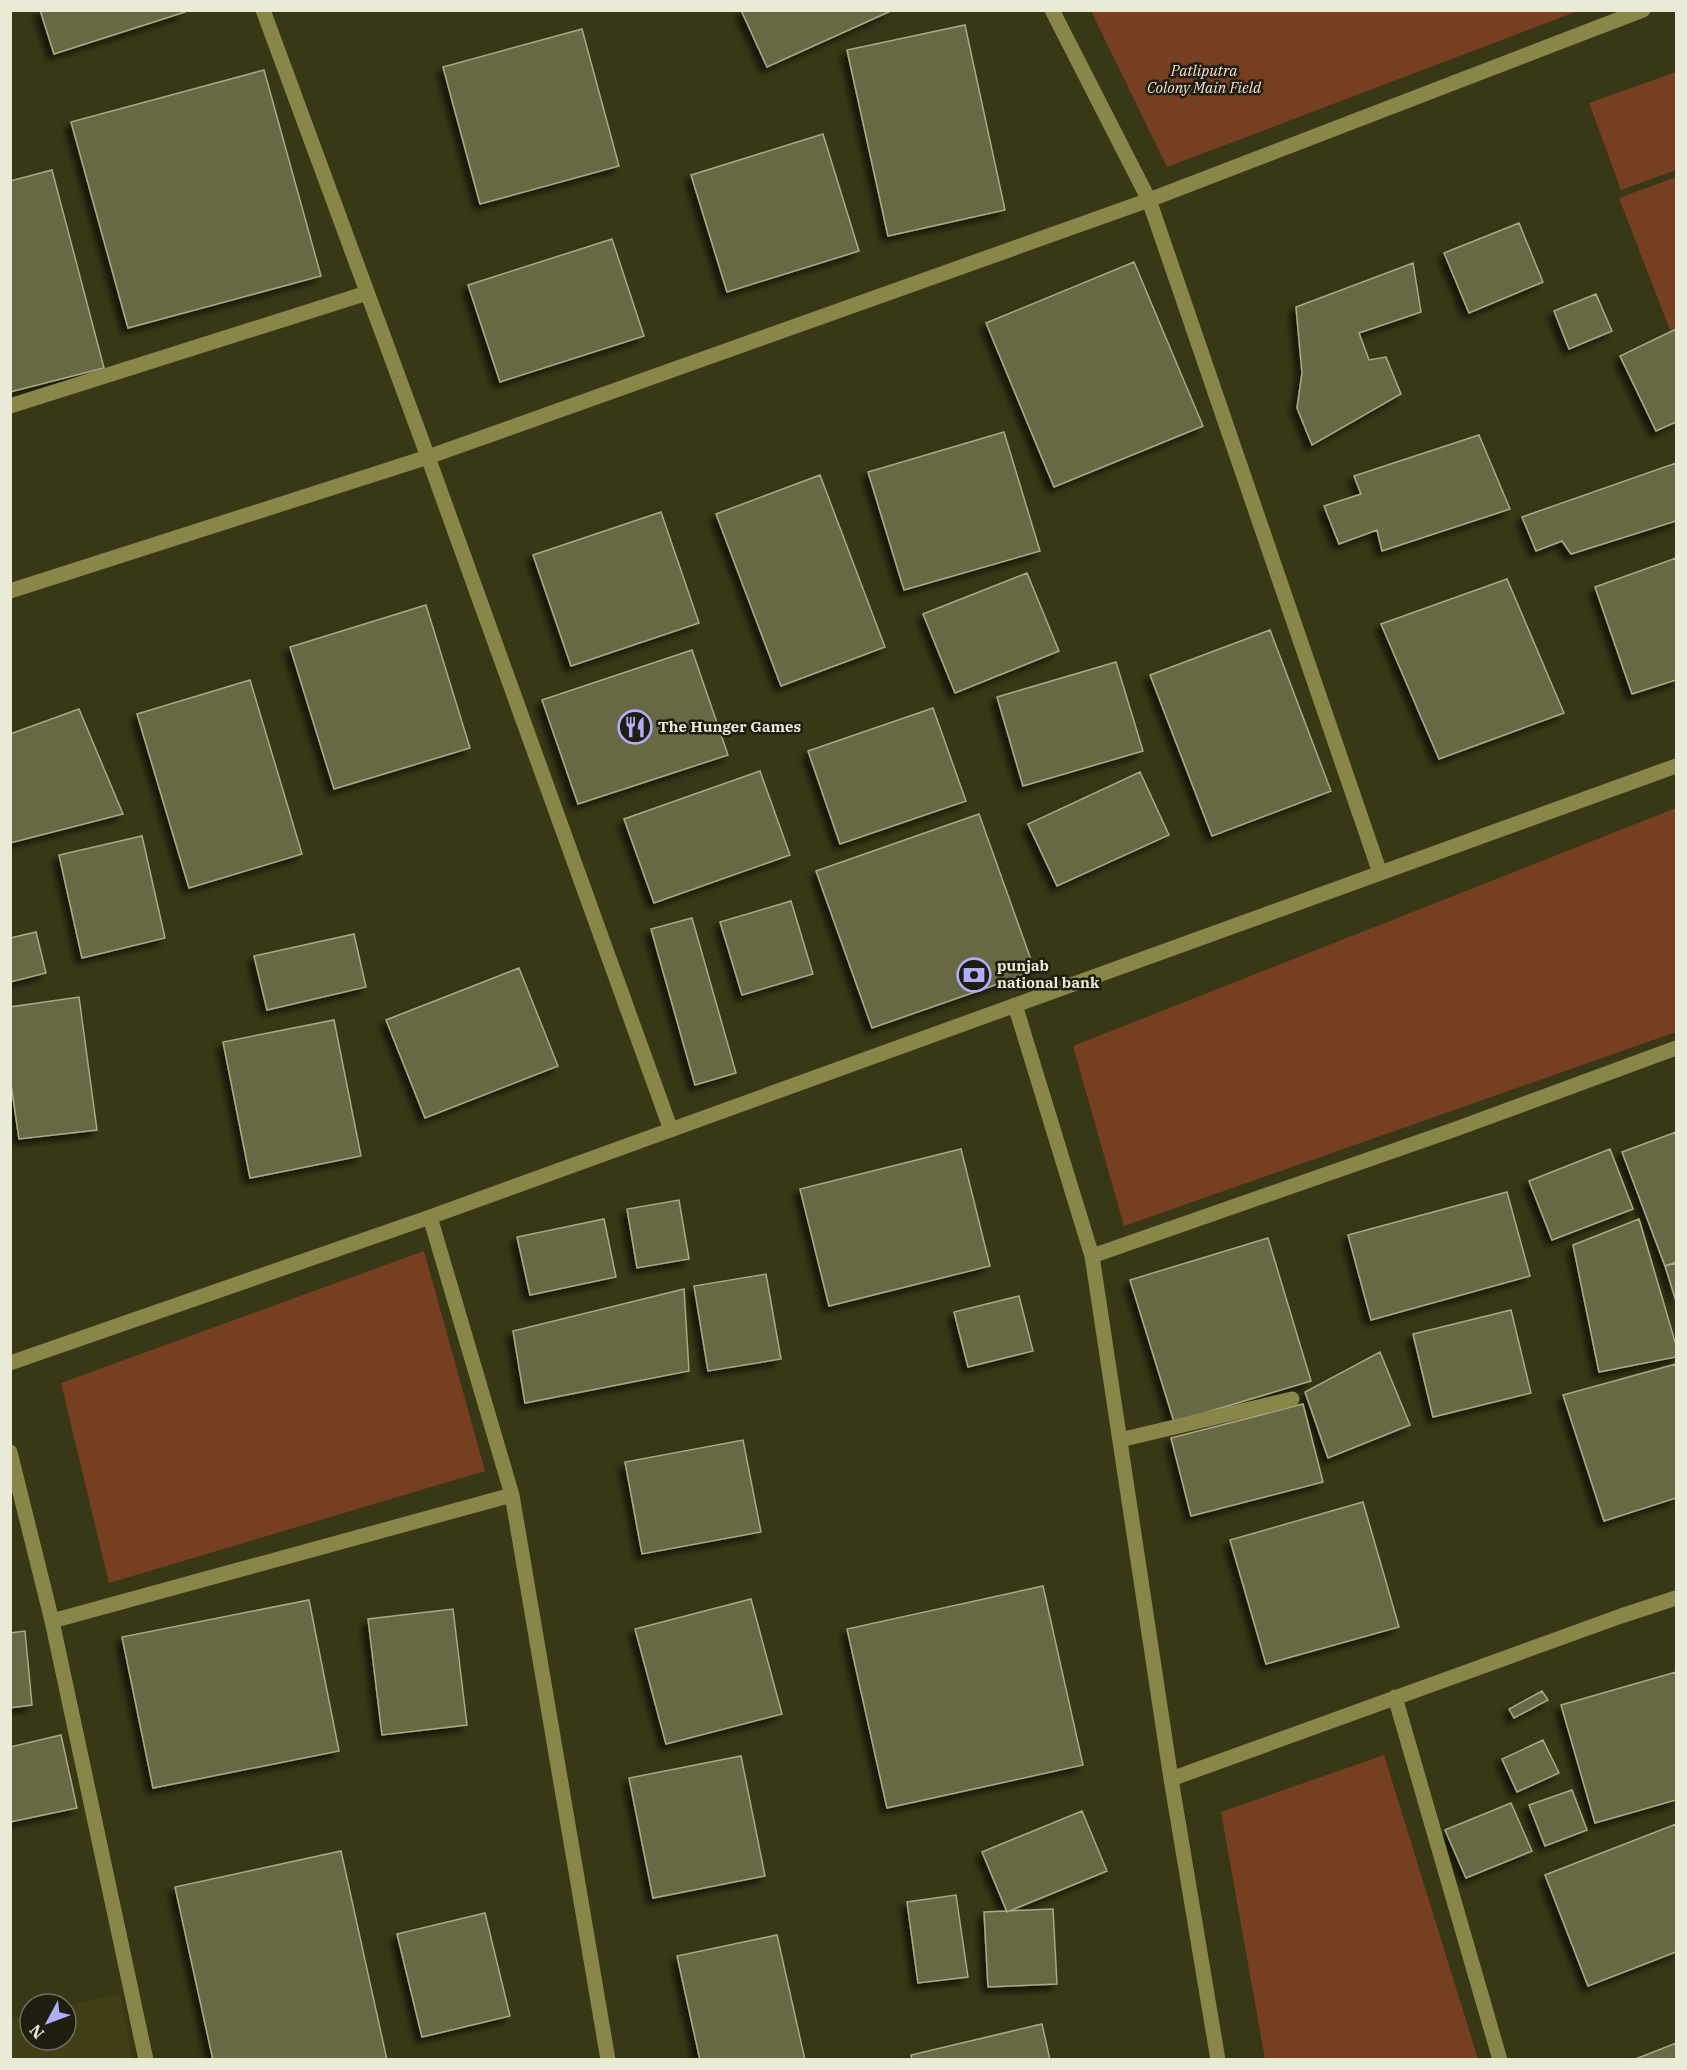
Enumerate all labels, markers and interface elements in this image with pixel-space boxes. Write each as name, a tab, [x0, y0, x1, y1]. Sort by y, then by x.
park label: Patliputra Colony Main Field	[1147, 61, 1262, 97]
restaurant icon: The Hunger Games	[617, 709, 653, 745]
place label: The Hunger Games	[658, 717, 801, 736]
place label: punjab national bank	[997, 956, 1100, 992]
bank icon: punjab national bank	[956, 957, 992, 993]
north arrow	[18, 1992, 78, 2052]
text: N	[25, 2021, 48, 2043]

